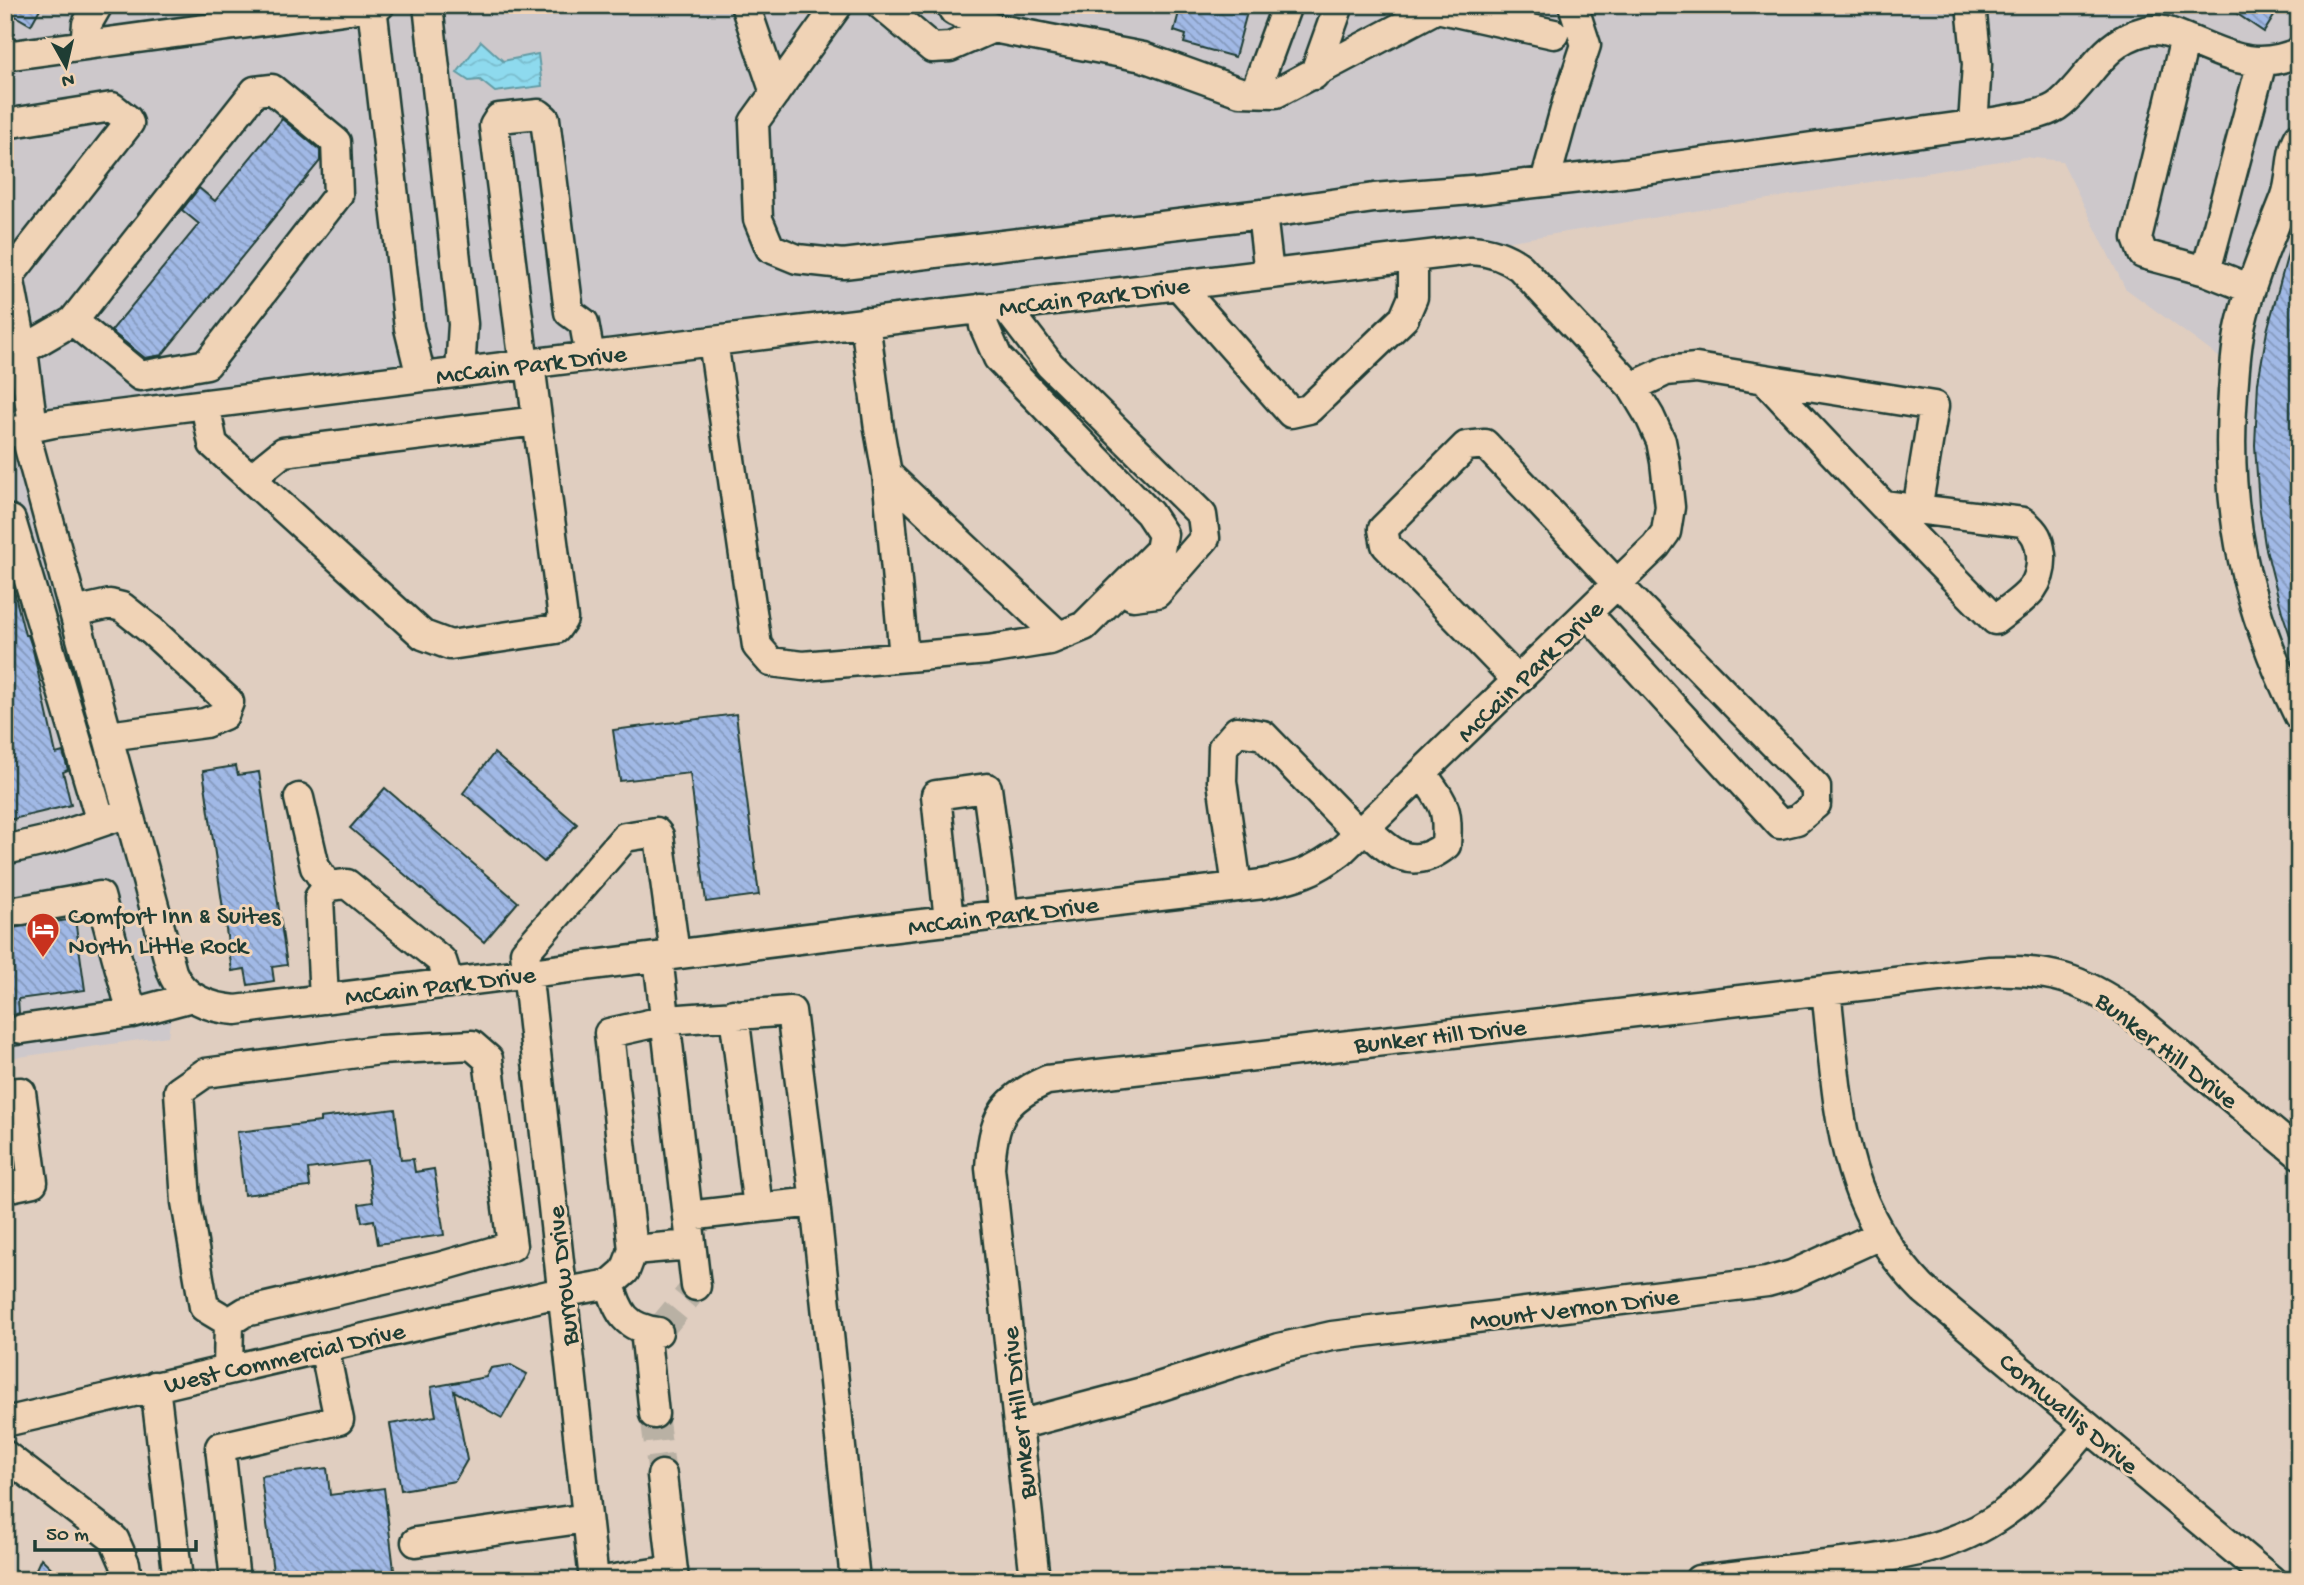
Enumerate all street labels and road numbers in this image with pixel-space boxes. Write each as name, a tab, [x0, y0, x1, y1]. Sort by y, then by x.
street label: McCain Park Drive	[997, 272, 1192, 327]
street label: McCain Park Drive	[434, 340, 629, 395]
street label: McCain Park Drive	[1452, 595, 1612, 751]
street label: McCain Park Drive	[906, 891, 1101, 946]
street label: McCain Park Drive	[343, 961, 538, 1016]
street label: Bunker Hill Drive	[2087, 986, 2243, 1118]
street label: Bunker Hill Drive	[1352, 1014, 1529, 1063]
street label: Burrow Drive	[543, 1204, 588, 1348]
street label: Mount Vernon Drive	[1468, 1283, 1682, 1340]
street label: West Commercial Drive	[161, 1317, 409, 1403]
street label: Bunker Hill Drive	[997, 1324, 1046, 1501]
street label: Cornwallis Drive	[1991, 1348, 2144, 1483]

